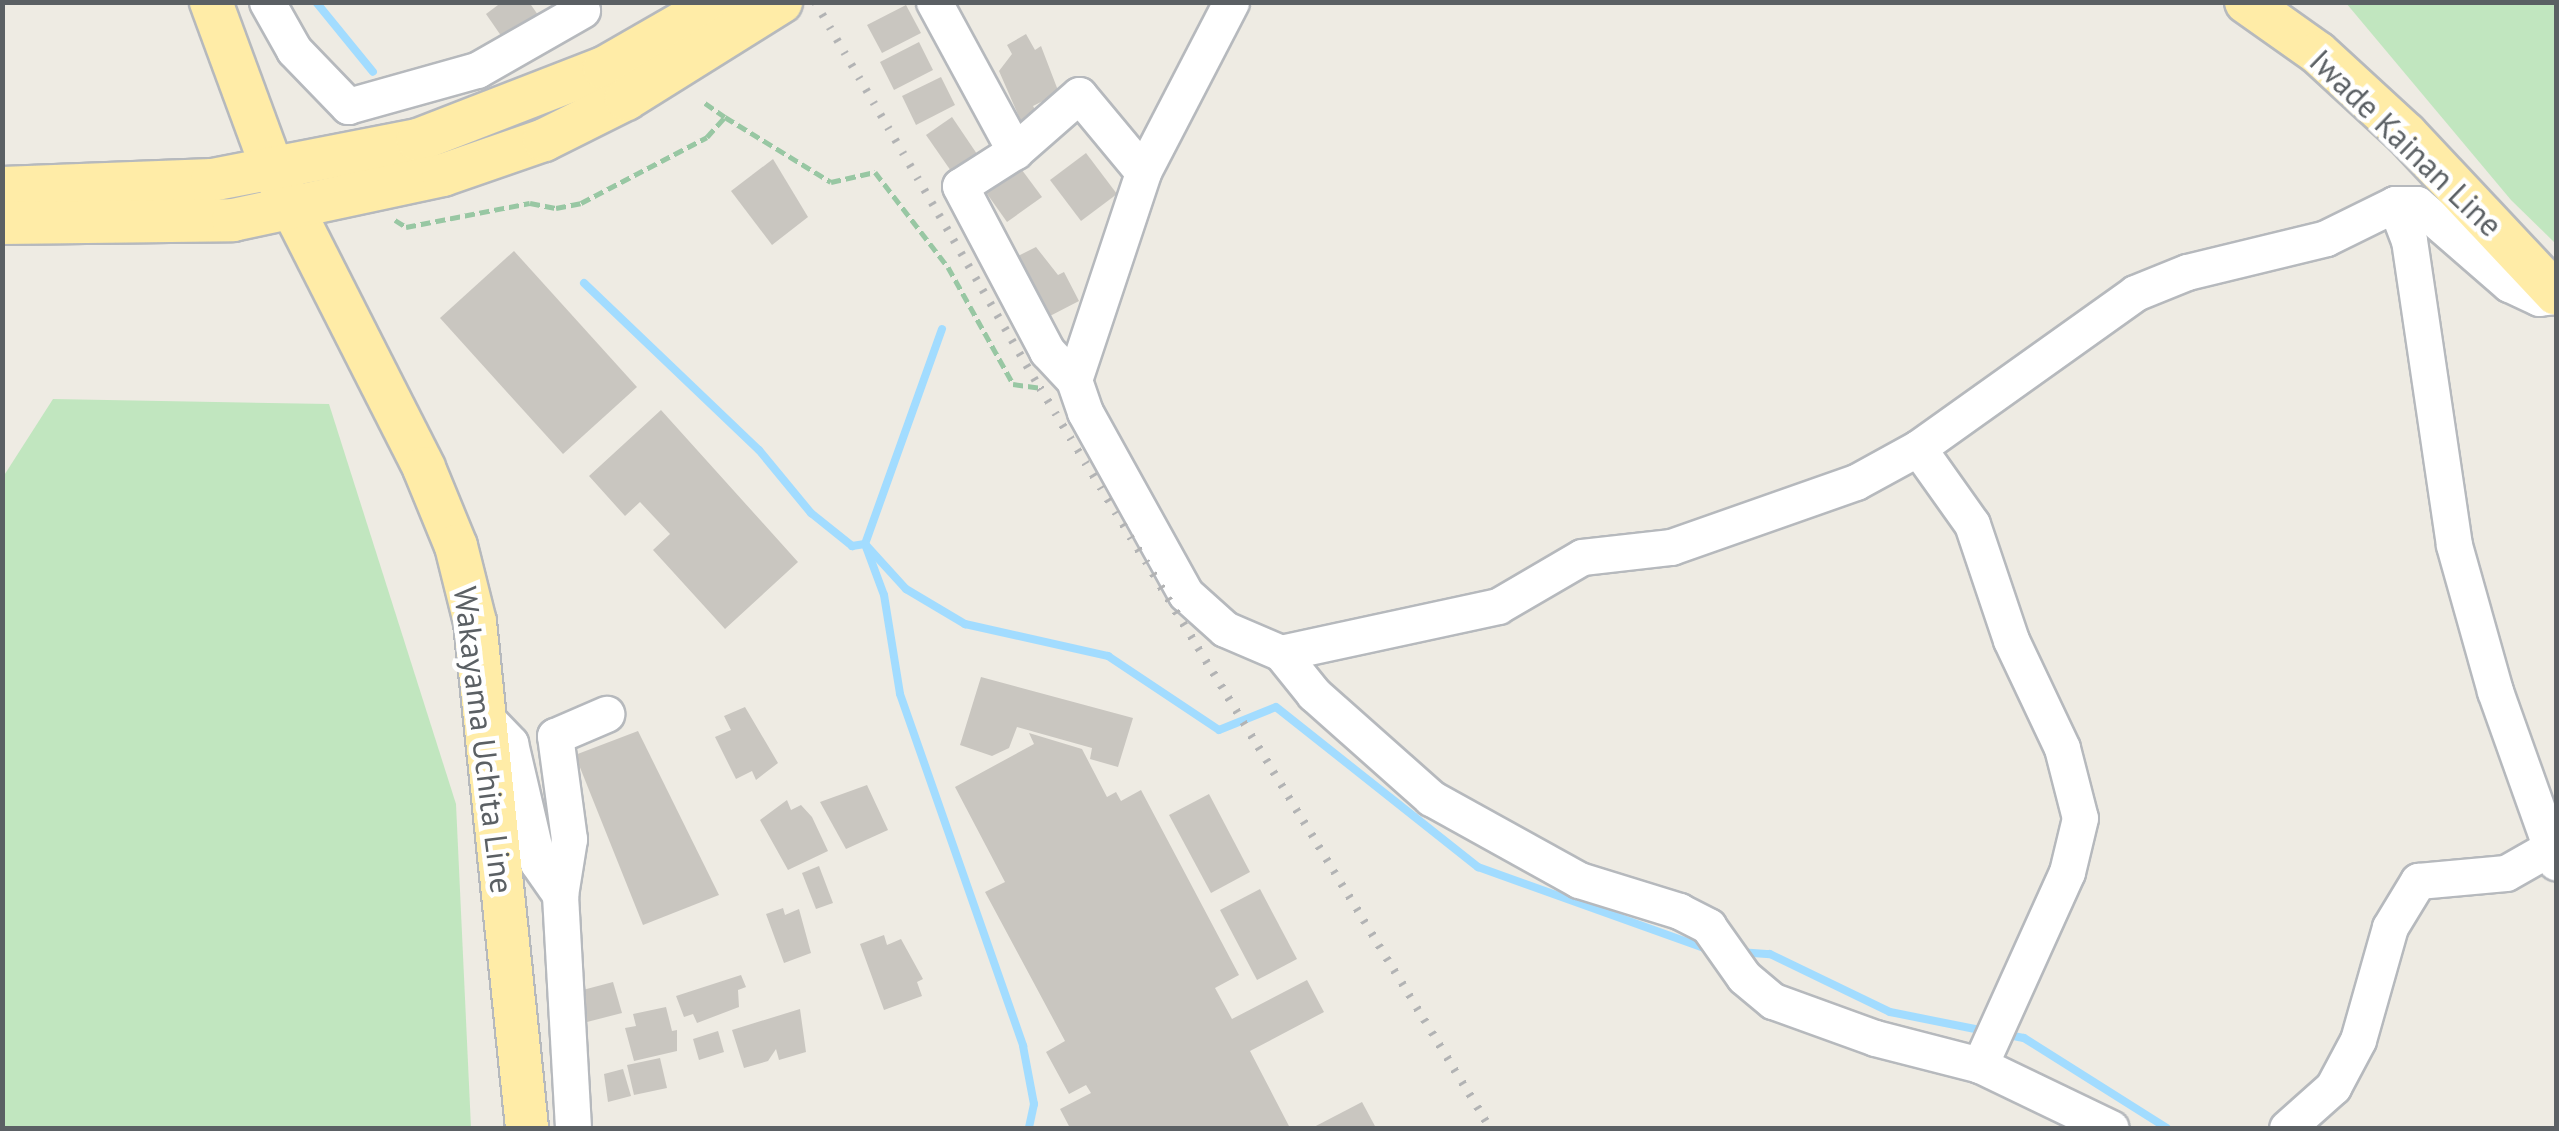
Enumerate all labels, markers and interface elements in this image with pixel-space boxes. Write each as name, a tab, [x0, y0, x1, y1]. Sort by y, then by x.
street label: Iwade Kainan Line	[2302, 42, 2510, 244]
street label: Wakayama Uchita Line	[446, 584, 522, 896]

